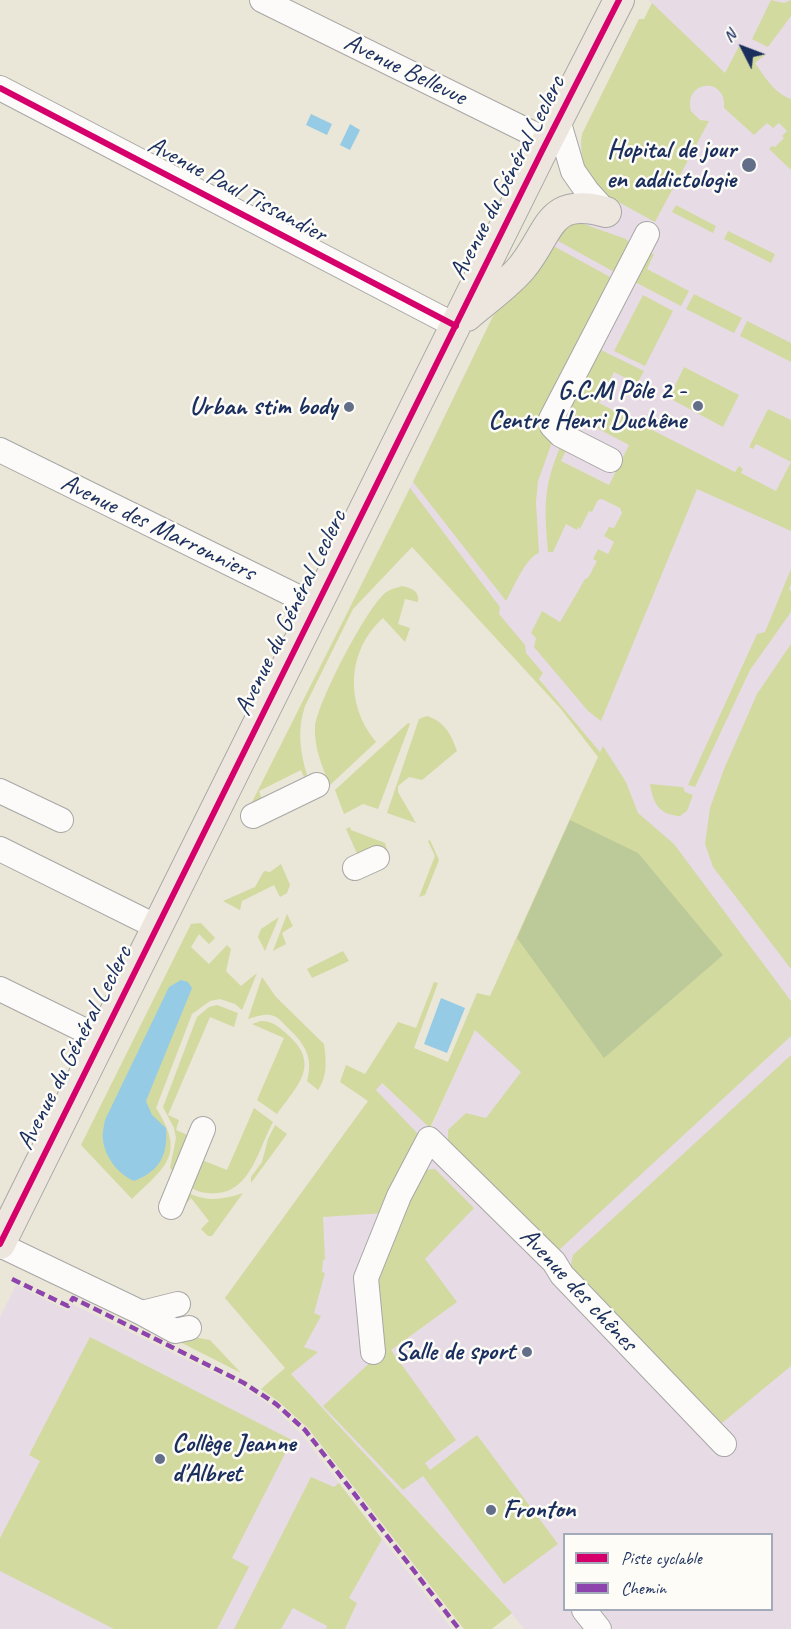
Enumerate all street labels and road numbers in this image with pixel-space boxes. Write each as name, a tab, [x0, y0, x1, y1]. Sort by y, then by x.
street label: Avenue Bellevue	[339, 27, 471, 113]
street label: Avenue du Général Leclerc	[443, 71, 573, 285]
street label: Avenue Paul Tissandier	[142, 130, 332, 250]
street label: Avenue des Marronniers	[56, 467, 260, 589]
street label: Avenue du Général Leclerc	[228, 505, 354, 721]
street label: Avenue du Général Leclerc	[10, 941, 140, 1155]
street label: Avenue des chênes	[513, 1221, 643, 1359]

